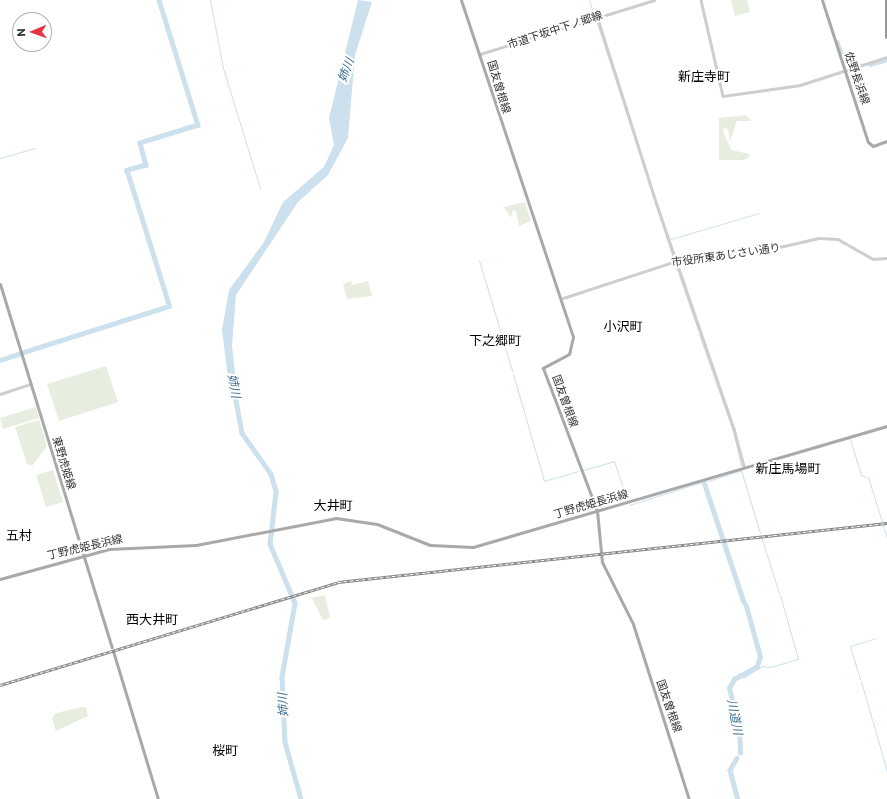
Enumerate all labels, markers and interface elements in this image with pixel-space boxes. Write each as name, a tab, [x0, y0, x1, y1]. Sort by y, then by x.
street label: 市道下坂中下ノ郷線	[506, 8, 604, 52]
north arrow	[12, 12, 52, 52]
text: N	[14, 28, 27, 37]
street label: 佐野長浜線	[842, 50, 872, 106]
water label: 姉川	[335, 56, 357, 84]
street label: 国友曽根線	[485, 59, 513, 115]
district label: 新庄寺町	[678, 68, 730, 84]
street label: 市役所東あじさい通り	[671, 241, 781, 269]
district label: 小沢町	[604, 318, 642, 334]
district label: 下之郷町	[469, 332, 521, 348]
water label: 姉川	[225, 373, 243, 399]
street label: 国友曽根線	[549, 373, 581, 429]
street label: 東野虎姫線	[50, 435, 78, 491]
district label: 新庄馬場町	[756, 460, 820, 476]
street label: 丁野虎姫長浜線	[552, 487, 630, 521]
district label: 大井町	[314, 497, 352, 513]
district label: 五村	[6, 527, 32, 543]
street label: 丁野虎姫長浜線	[46, 532, 124, 562]
district label: 西大井町	[126, 611, 178, 627]
street label: 国友曽根線	[654, 678, 684, 734]
water label: 姉川	[275, 693, 291, 717]
water label: 川道川	[724, 698, 746, 736]
district label: 桜町	[212, 742, 238, 758]

